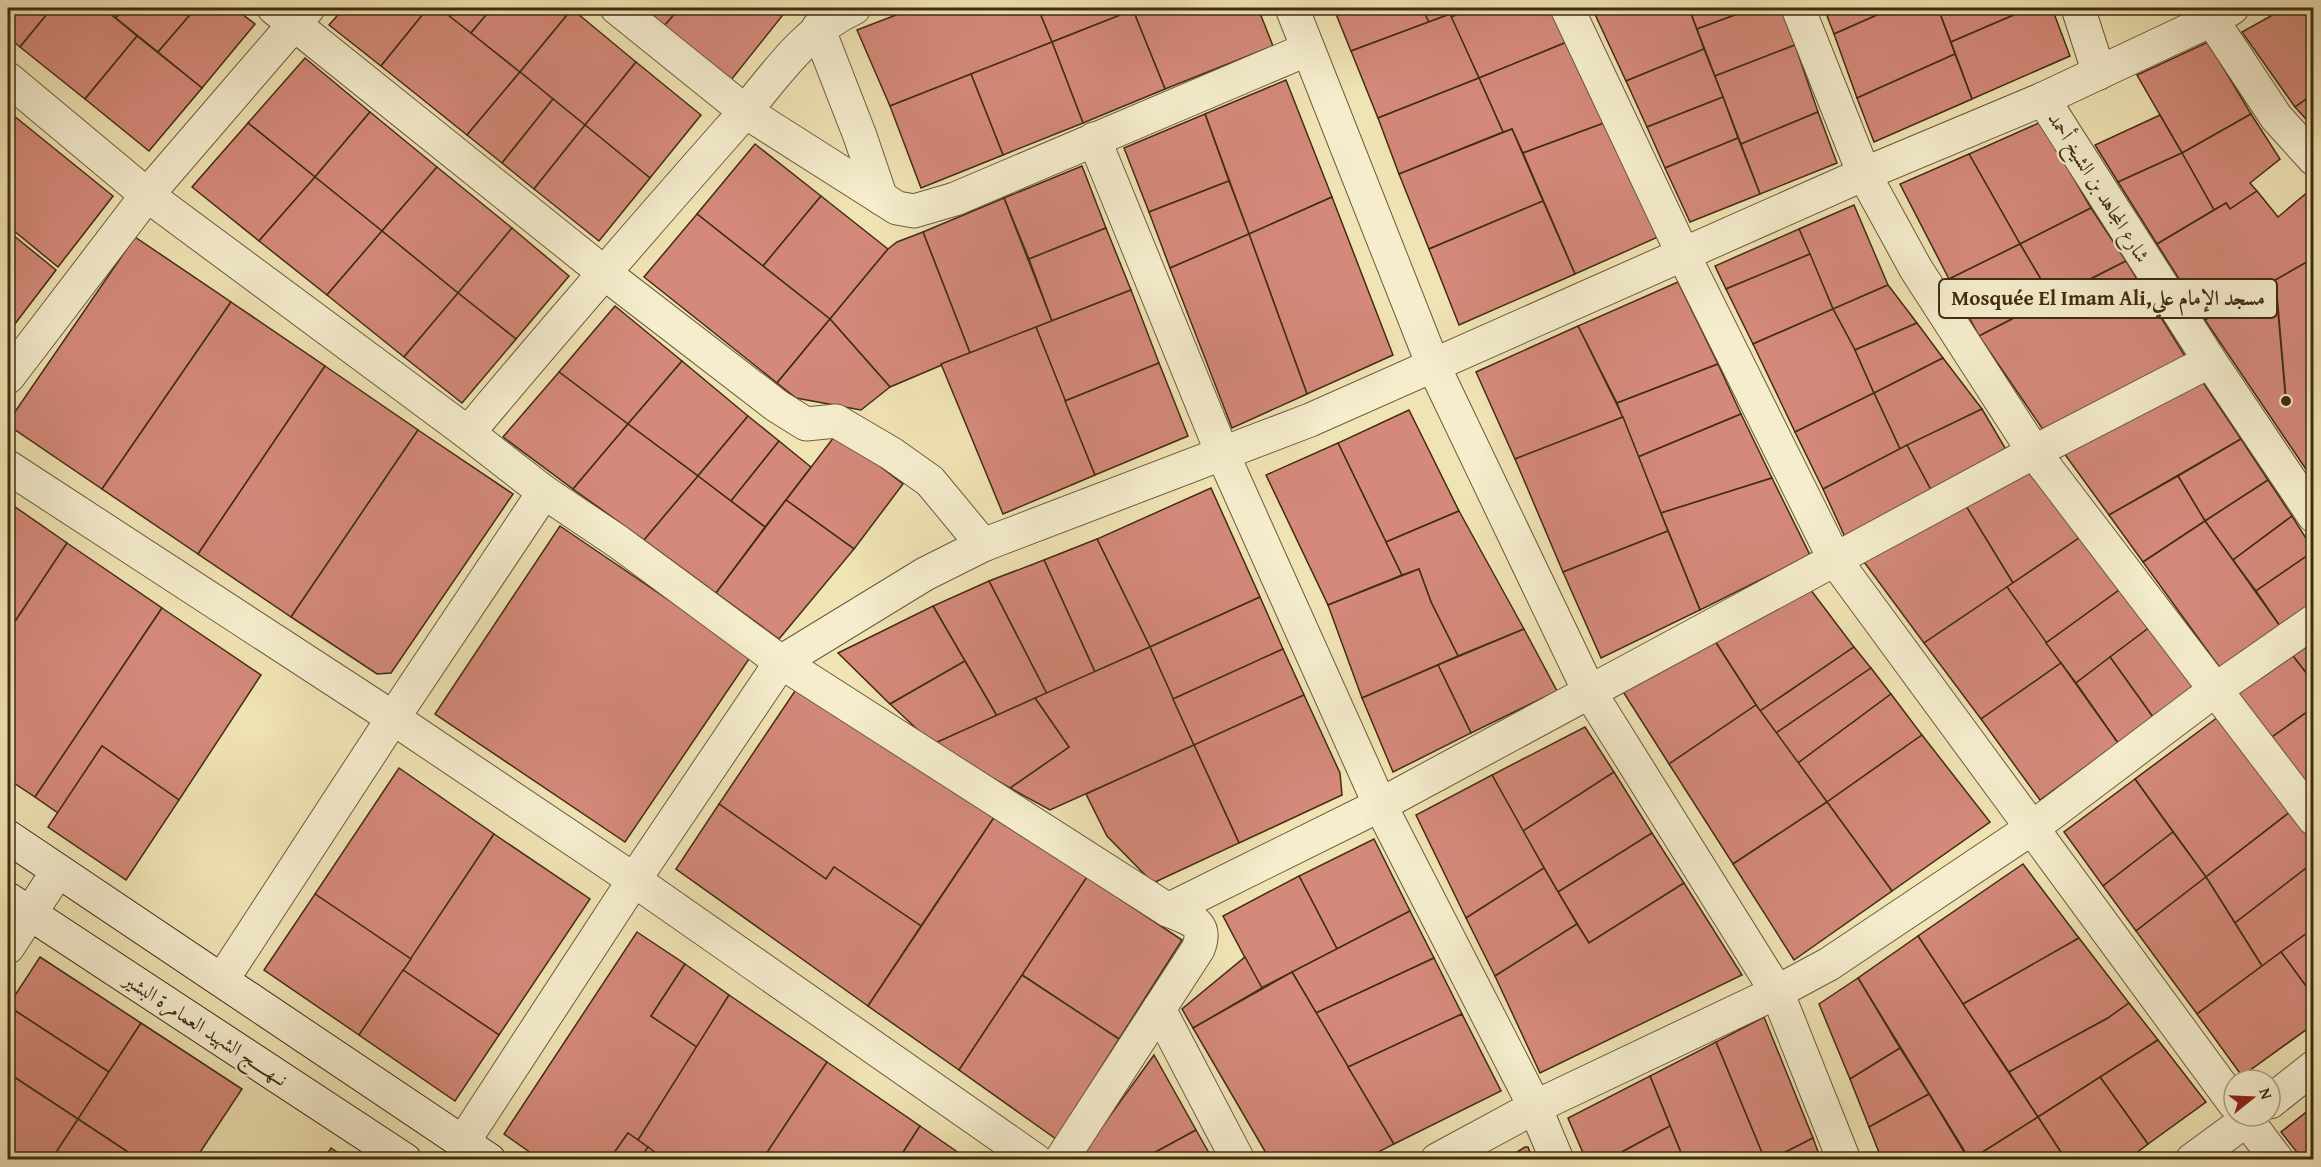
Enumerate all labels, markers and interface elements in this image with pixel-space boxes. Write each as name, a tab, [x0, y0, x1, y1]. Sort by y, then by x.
street label: شارع المجاهد بن الشيخ أحمد	[2038, 106, 2158, 270]
callout: Mosquée El Imam Ali,مسجد الإمام علي	[1939, 279, 2277, 318]
text: Mosquée El Imam Ali,مسجد الإمام علي	[1951, 282, 2265, 318]
street label: نــهـــــج الشهيد العمامرة البشير	[115, 964, 294, 1096]
north arrow	[2222, 1068, 2282, 1128]
text: N	[2253, 1085, 2279, 1102]

